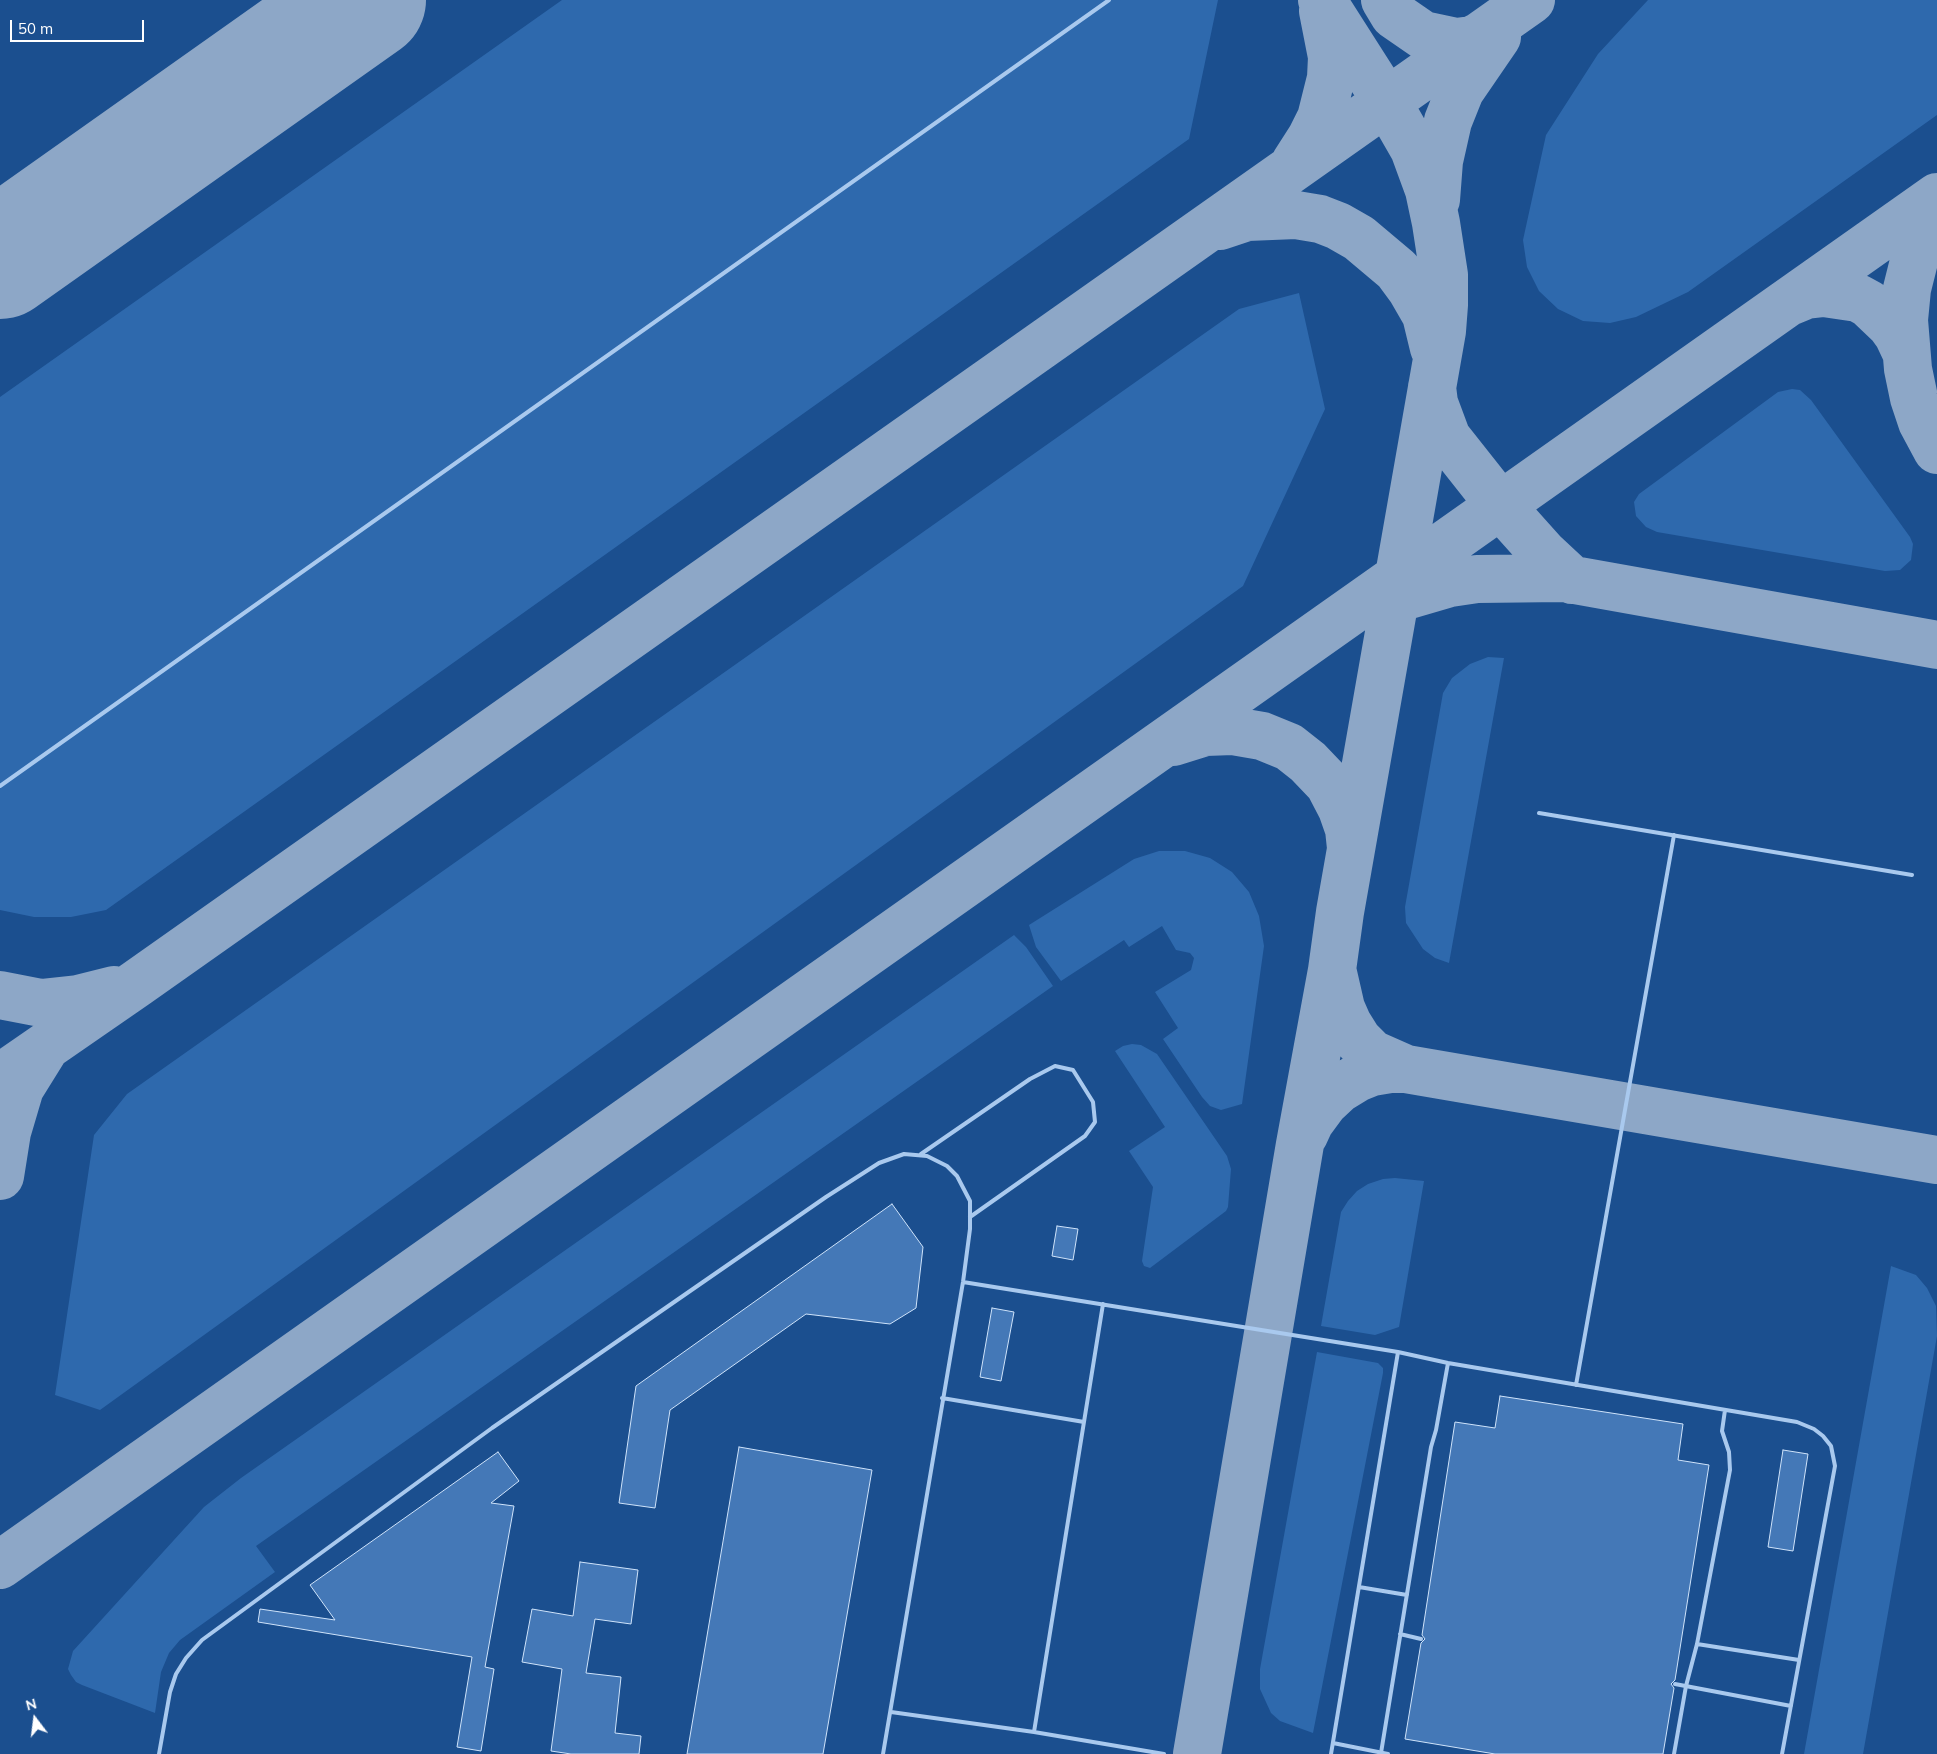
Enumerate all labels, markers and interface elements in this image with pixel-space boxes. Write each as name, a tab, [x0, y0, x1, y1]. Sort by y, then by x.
scale bar	[12, 10, 146, 42]
text: 50 m	[18, 19, 53, 38]
north arrow	[10, 1694, 60, 1744]
text: N	[24, 1694, 39, 1715]

